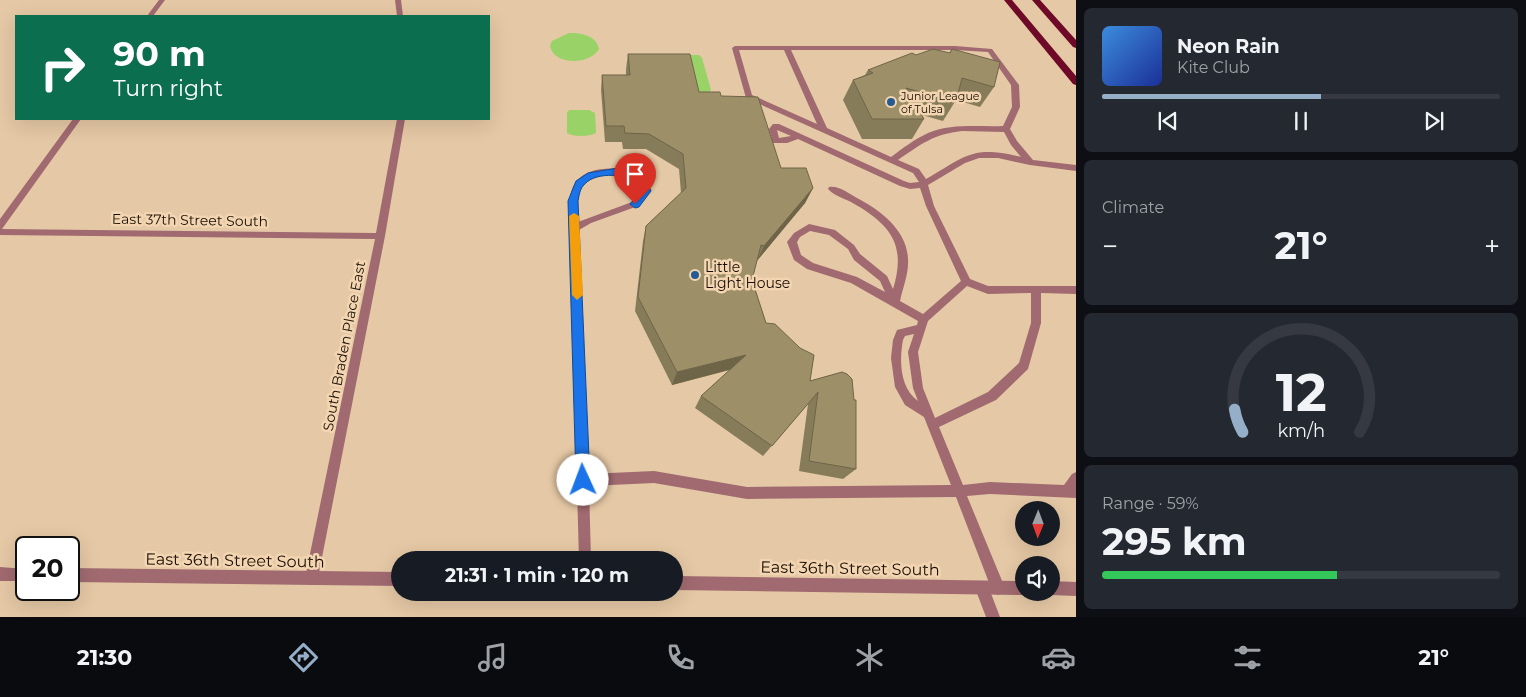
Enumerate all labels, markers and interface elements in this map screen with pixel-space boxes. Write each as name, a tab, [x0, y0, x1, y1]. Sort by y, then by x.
text: 90 m	[113, 32, 206, 75]
icon: right	[30, 35, 95, 100]
text: Neon Rain	[1177, 35, 1280, 58]
text: Kite Club	[1177, 58, 1250, 77]
text: Turn right	[113, 75, 223, 102]
place label: Junior League of Tulsa	[900, 89, 980, 116]
marker: Junior League of Tulsa	[885, 96, 897, 108]
icon: previous	[1154, 107, 1182, 135]
icon: pause	[1287, 107, 1315, 135]
icon: next	[1420, 107, 1448, 135]
pin	[614, 153, 656, 204]
icon: arrive	[621, 160, 649, 188]
text: Climate	[1102, 198, 1164, 217]
street label: East 37th Street South	[112, 210, 268, 230]
text: 21°	[1274, 222, 1328, 269]
text: −	[1102, 229, 1118, 263]
text: +	[1484, 229, 1500, 263]
place label: Little Light House	[705, 258, 790, 292]
street label: South Braden Place East	[319, 259, 369, 432]
marker: Little Light House	[689, 269, 701, 281]
text: 12	[1275, 361, 1327, 424]
text: km/h	[1277, 420, 1325, 441]
position arrow	[556, 453, 608, 505]
text: Range · 59%	[1102, 494, 1199, 513]
north arrow	[1015, 501, 1060, 546]
map controls	[1015, 501, 1060, 601]
text: 295 km	[1102, 518, 1247, 565]
speed limit sign: 20	[15, 536, 80, 601]
street label: East 36th Street South	[145, 549, 325, 572]
button: sound	[1015, 556, 1060, 601]
street label: East 36th Street South	[760, 557, 940, 580]
text: 21:31 · 1 min · 120 m	[445, 564, 629, 587]
icon: directions	[286, 640, 321, 675]
icon: music	[475, 640, 510, 675]
icon: phone	[663, 640, 698, 675]
icon: climate	[852, 640, 887, 675]
icon: car	[1041, 640, 1076, 675]
icon: filters	[1230, 640, 1265, 675]
text: 21:30	[77, 644, 132, 671]
text: 21°	[1418, 644, 1449, 671]

